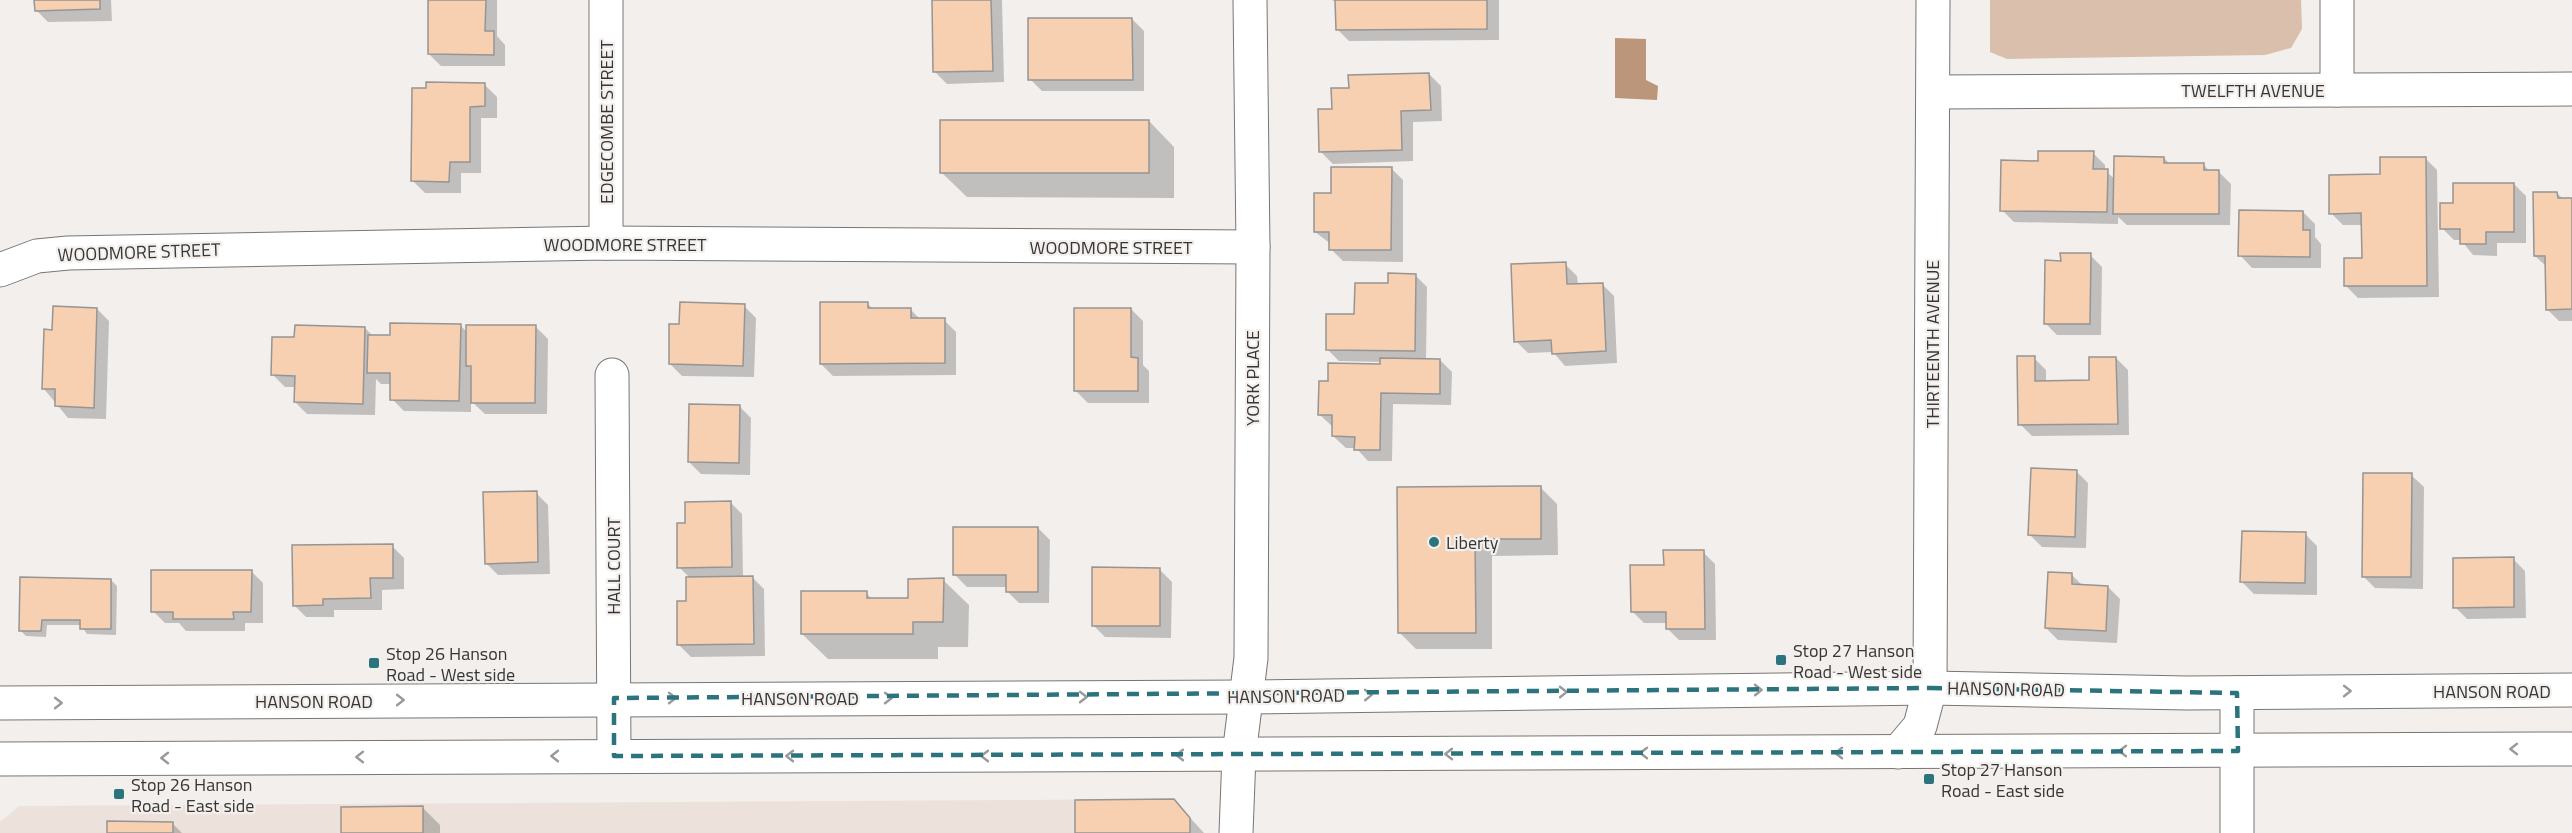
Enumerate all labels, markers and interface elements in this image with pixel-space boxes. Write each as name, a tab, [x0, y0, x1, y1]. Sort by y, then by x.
street label: EDGECOMBE STREET	[593, 40, 620, 204]
street label: TWELFTH AVENUE	[2181, 77, 2325, 104]
street label: WOODMORE STREET	[543, 231, 707, 258]
street label: WOODMORE STREET	[1029, 234, 1193, 261]
street label: WOODMORE STREET	[57, 236, 221, 268]
street label: THIRTEENTH AVENUE	[1919, 260, 1946, 428]
street label: YORK PLACE	[1239, 330, 1266, 426]
street label: HALL COURT	[600, 517, 627, 615]
place label: Liberty	[1446, 529, 1499, 556]
marker: Liberty	[1427, 535, 1441, 549]
place label: Stop 27 Hanson Road - West side	[1793, 637, 1922, 685]
place label: Stop 26 Hanson Road - West side	[386, 640, 515, 688]
marker: Stop 27 Hanson Road - West side	[1774, 653, 1788, 667]
marker: Stop 26 Hanson Road - West side	[367, 656, 381, 670]
street label: HANSON ROAD	[1947, 674, 2065, 704]
street label: HANSON ROAD	[2433, 678, 2551, 705]
street label: HANSON ROAD	[1227, 681, 1345, 711]
one-way arrow	[1754, 684, 1763, 696]
street label: HANSON ROAD	[741, 685, 859, 712]
one-way arrow	[2343, 685, 2352, 697]
one-way arrow	[1559, 686, 1568, 698]
street label: HANSON ROAD	[255, 688, 373, 715]
one-way arrow	[1364, 689, 1373, 701]
one-way arrow	[1079, 691, 1088, 703]
one-way arrow	[668, 692, 677, 704]
one-way arrow	[884, 692, 893, 704]
one-way arrow	[396, 694, 405, 706]
one-way arrow	[54, 696, 63, 709]
one-way arrow	[2509, 743, 2518, 755]
one-way arrow	[2118, 745, 2127, 757]
one-way arrow	[1640, 747, 1649, 759]
one-way arrow	[1835, 747, 1844, 759]
one-way arrow	[1445, 748, 1454, 760]
one-way arrow	[1176, 749, 1185, 761]
one-way arrow	[551, 750, 560, 763]
one-way arrow	[786, 750, 795, 762]
one-way arrow	[981, 750, 990, 762]
one-way arrow	[356, 751, 365, 764]
one-way arrow	[161, 752, 170, 765]
place label: Stop 27 Hanson Road - East side	[1941, 756, 2064, 804]
place label: Stop 26 Hanson Road - East side	[131, 771, 254, 819]
marker: Stop 27 Hanson Road - East side	[1922, 772, 1936, 786]
marker: Stop 26 Hanson Road - East side	[112, 787, 126, 801]

